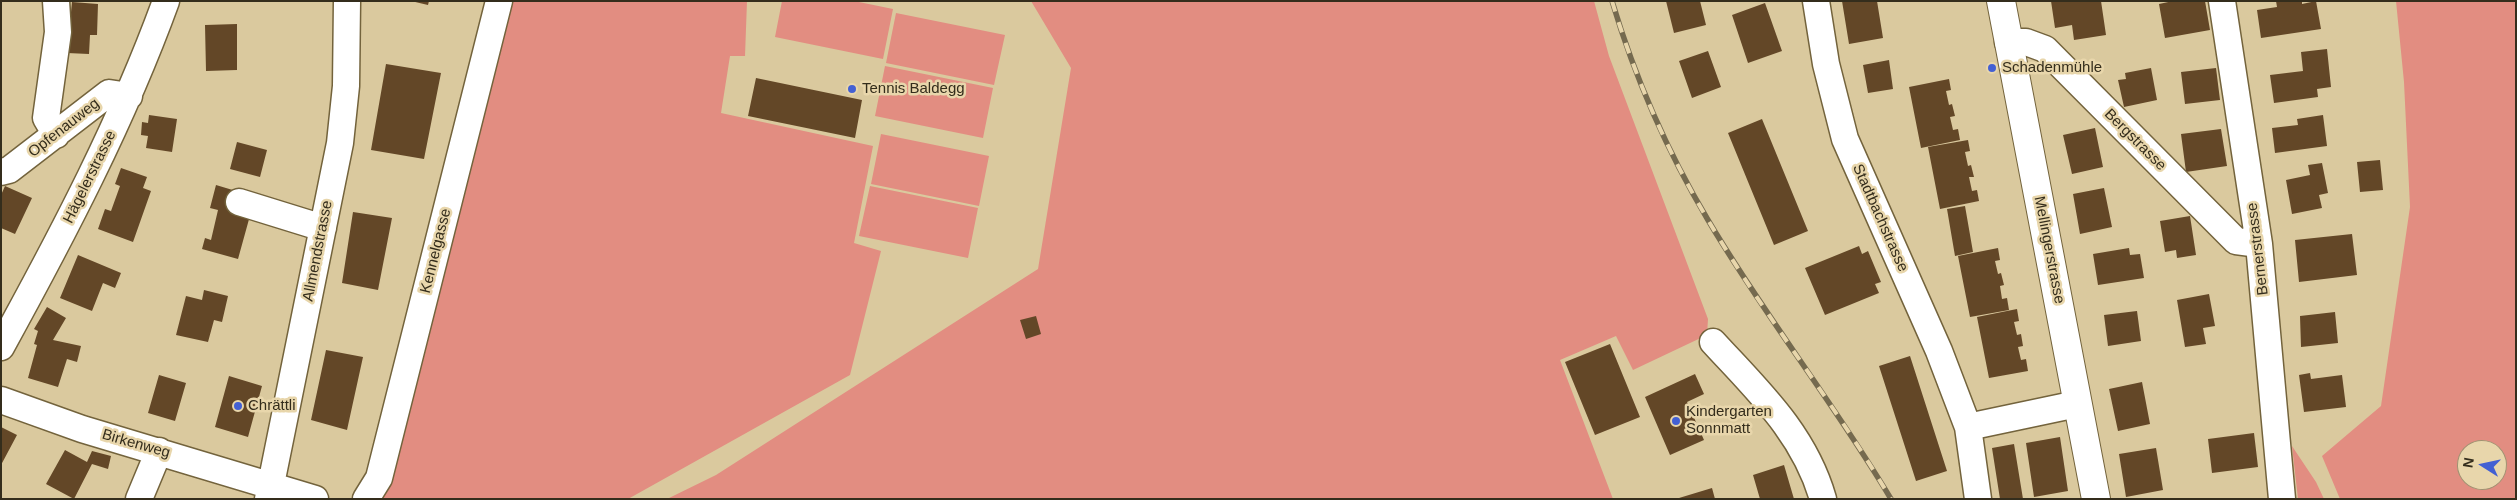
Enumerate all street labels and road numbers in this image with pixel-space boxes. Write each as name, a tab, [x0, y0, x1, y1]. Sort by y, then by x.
street label: Opfenauweg	[25, 95, 103, 161]
street label: Bergstrasse	[2100, 105, 2170, 175]
street label: Hägelerstrasse	[60, 128, 120, 226]
street label: Stadtbachstrasse	[1848, 161, 1912, 275]
street label: Mellingerstrasse	[2030, 195, 2068, 305]
street label: Allmendstrasse	[299, 199, 337, 303]
street label: Bernerstrasse	[2243, 202, 2273, 296]
street label: Kennelgasse	[417, 207, 455, 295]
street label: Birkenweg	[100, 426, 172, 462]

